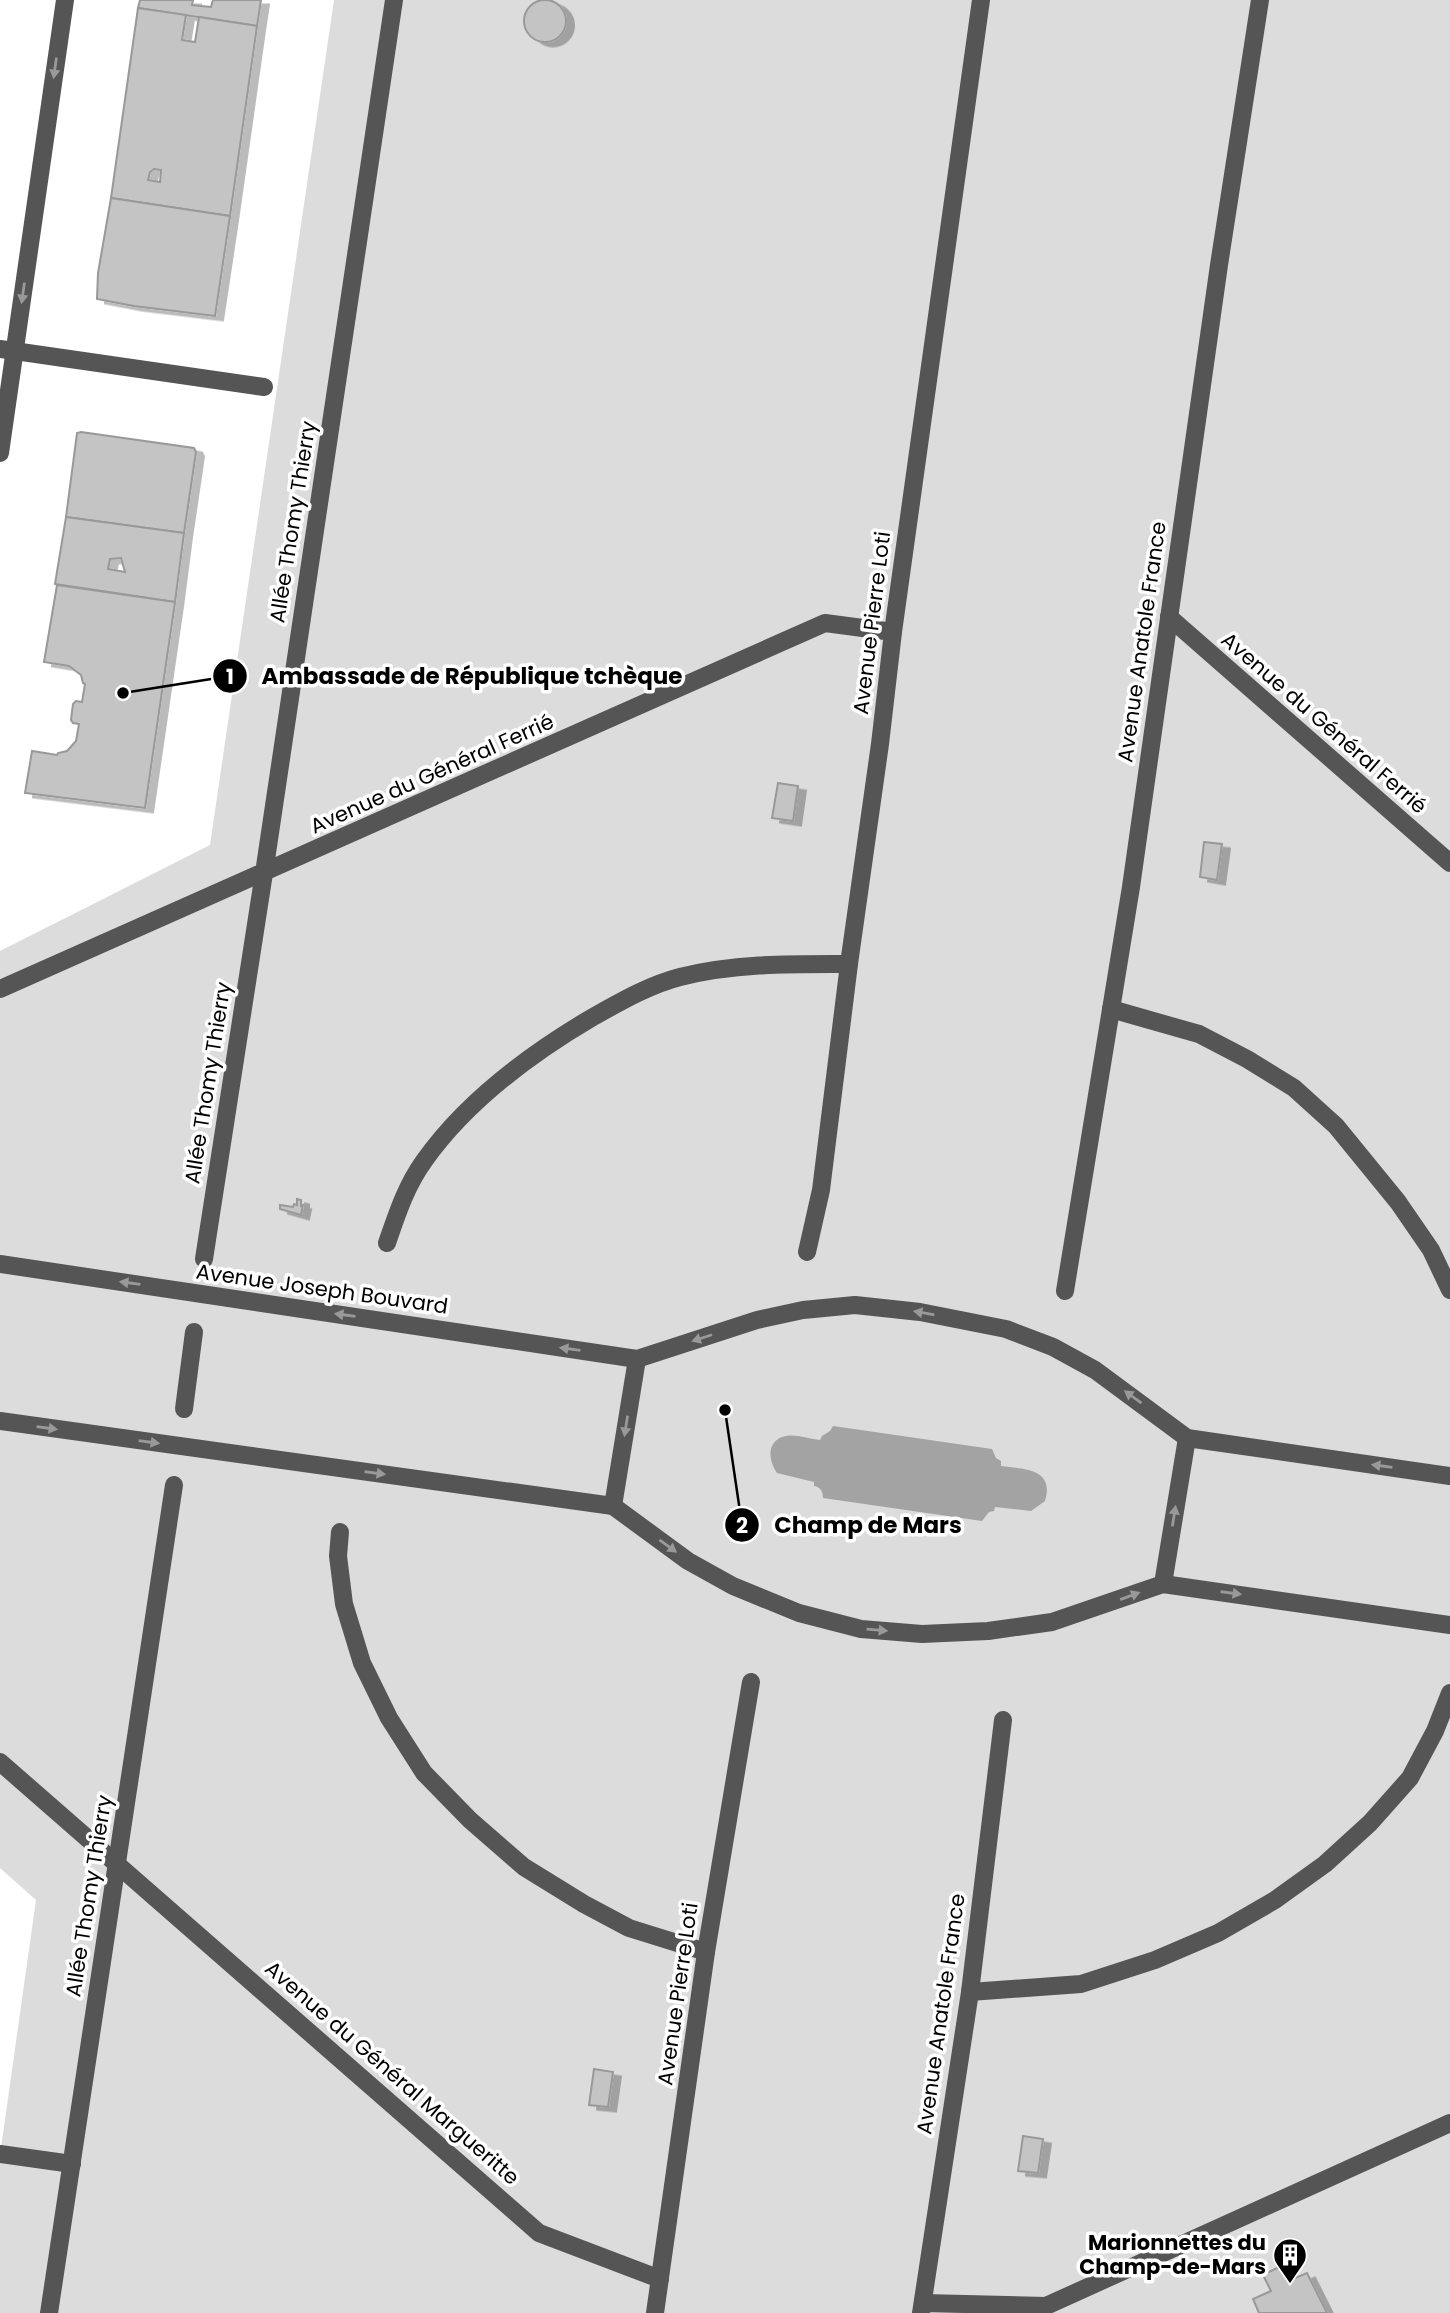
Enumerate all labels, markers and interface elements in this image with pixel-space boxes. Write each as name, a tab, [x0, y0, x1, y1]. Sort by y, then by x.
one-way arrow	[50, 57, 61, 79]
one-way arrow	[17, 282, 28, 304]
street label: Allée Thomy Thierry	[262, 419, 323, 625]
street label: Avenue Anatole France	[1110, 520, 1173, 764]
street label: Avenue Pierre Loti	[846, 530, 897, 716]
street label: Avenue du Général Ferrié	[1215, 625, 1433, 820]
callout: Ambassade de République tchèque	[212, 654, 696, 698]
text: Ambassade de République tchèque	[262, 660, 683, 692]
text: 1	[226, 662, 234, 691]
street label: Avenue du Général Ferrié	[305, 707, 558, 840]
street label: Allée Thomy Thierry	[177, 980, 238, 1186]
street label: Avenue Joseph Bouvard	[194, 1256, 450, 1321]
one-way arrow	[119, 1278, 141, 1289]
one-way arrow	[913, 1307, 935, 1318]
one-way arrow	[334, 1310, 356, 1321]
one-way arrow	[691, 1333, 712, 1344]
one-way arrow	[559, 1343, 581, 1354]
one-way arrow	[1124, 1390, 1142, 1404]
one-way arrow	[620, 1415, 631, 1437]
one-way arrow	[36, 1422, 58, 1433]
one-way arrow	[139, 1437, 161, 1448]
one-way arrow	[1371, 1461, 1393, 1472]
one-way arrow	[364, 1468, 386, 1479]
callout: Champ de Mars	[725, 1503, 976, 1547]
one-way arrow	[1169, 1505, 1180, 1527]
text: Champ de Mars	[774, 1509, 962, 1541]
text: 2	[736, 1511, 748, 1540]
one-way arrow	[659, 1539, 677, 1553]
one-way arrow	[1220, 1588, 1242, 1599]
one-way arrow	[1120, 1590, 1141, 1601]
one-way arrow	[866, 1625, 888, 1636]
street label: Allée Thomy Thierry	[58, 1793, 119, 1999]
street label: Avenue Anatole France	[909, 1892, 972, 2136]
street label: Avenue Pierre Loti	[650, 1901, 705, 2087]
street label: Avenue du Général Margueritte	[259, 1954, 526, 2191]
place label: Marionnettes du Champ-de-Mars	[1079, 2228, 1266, 2281]
building icon: Marionnettes du Champ-de-Mars	[1271, 2236, 1309, 2285]

